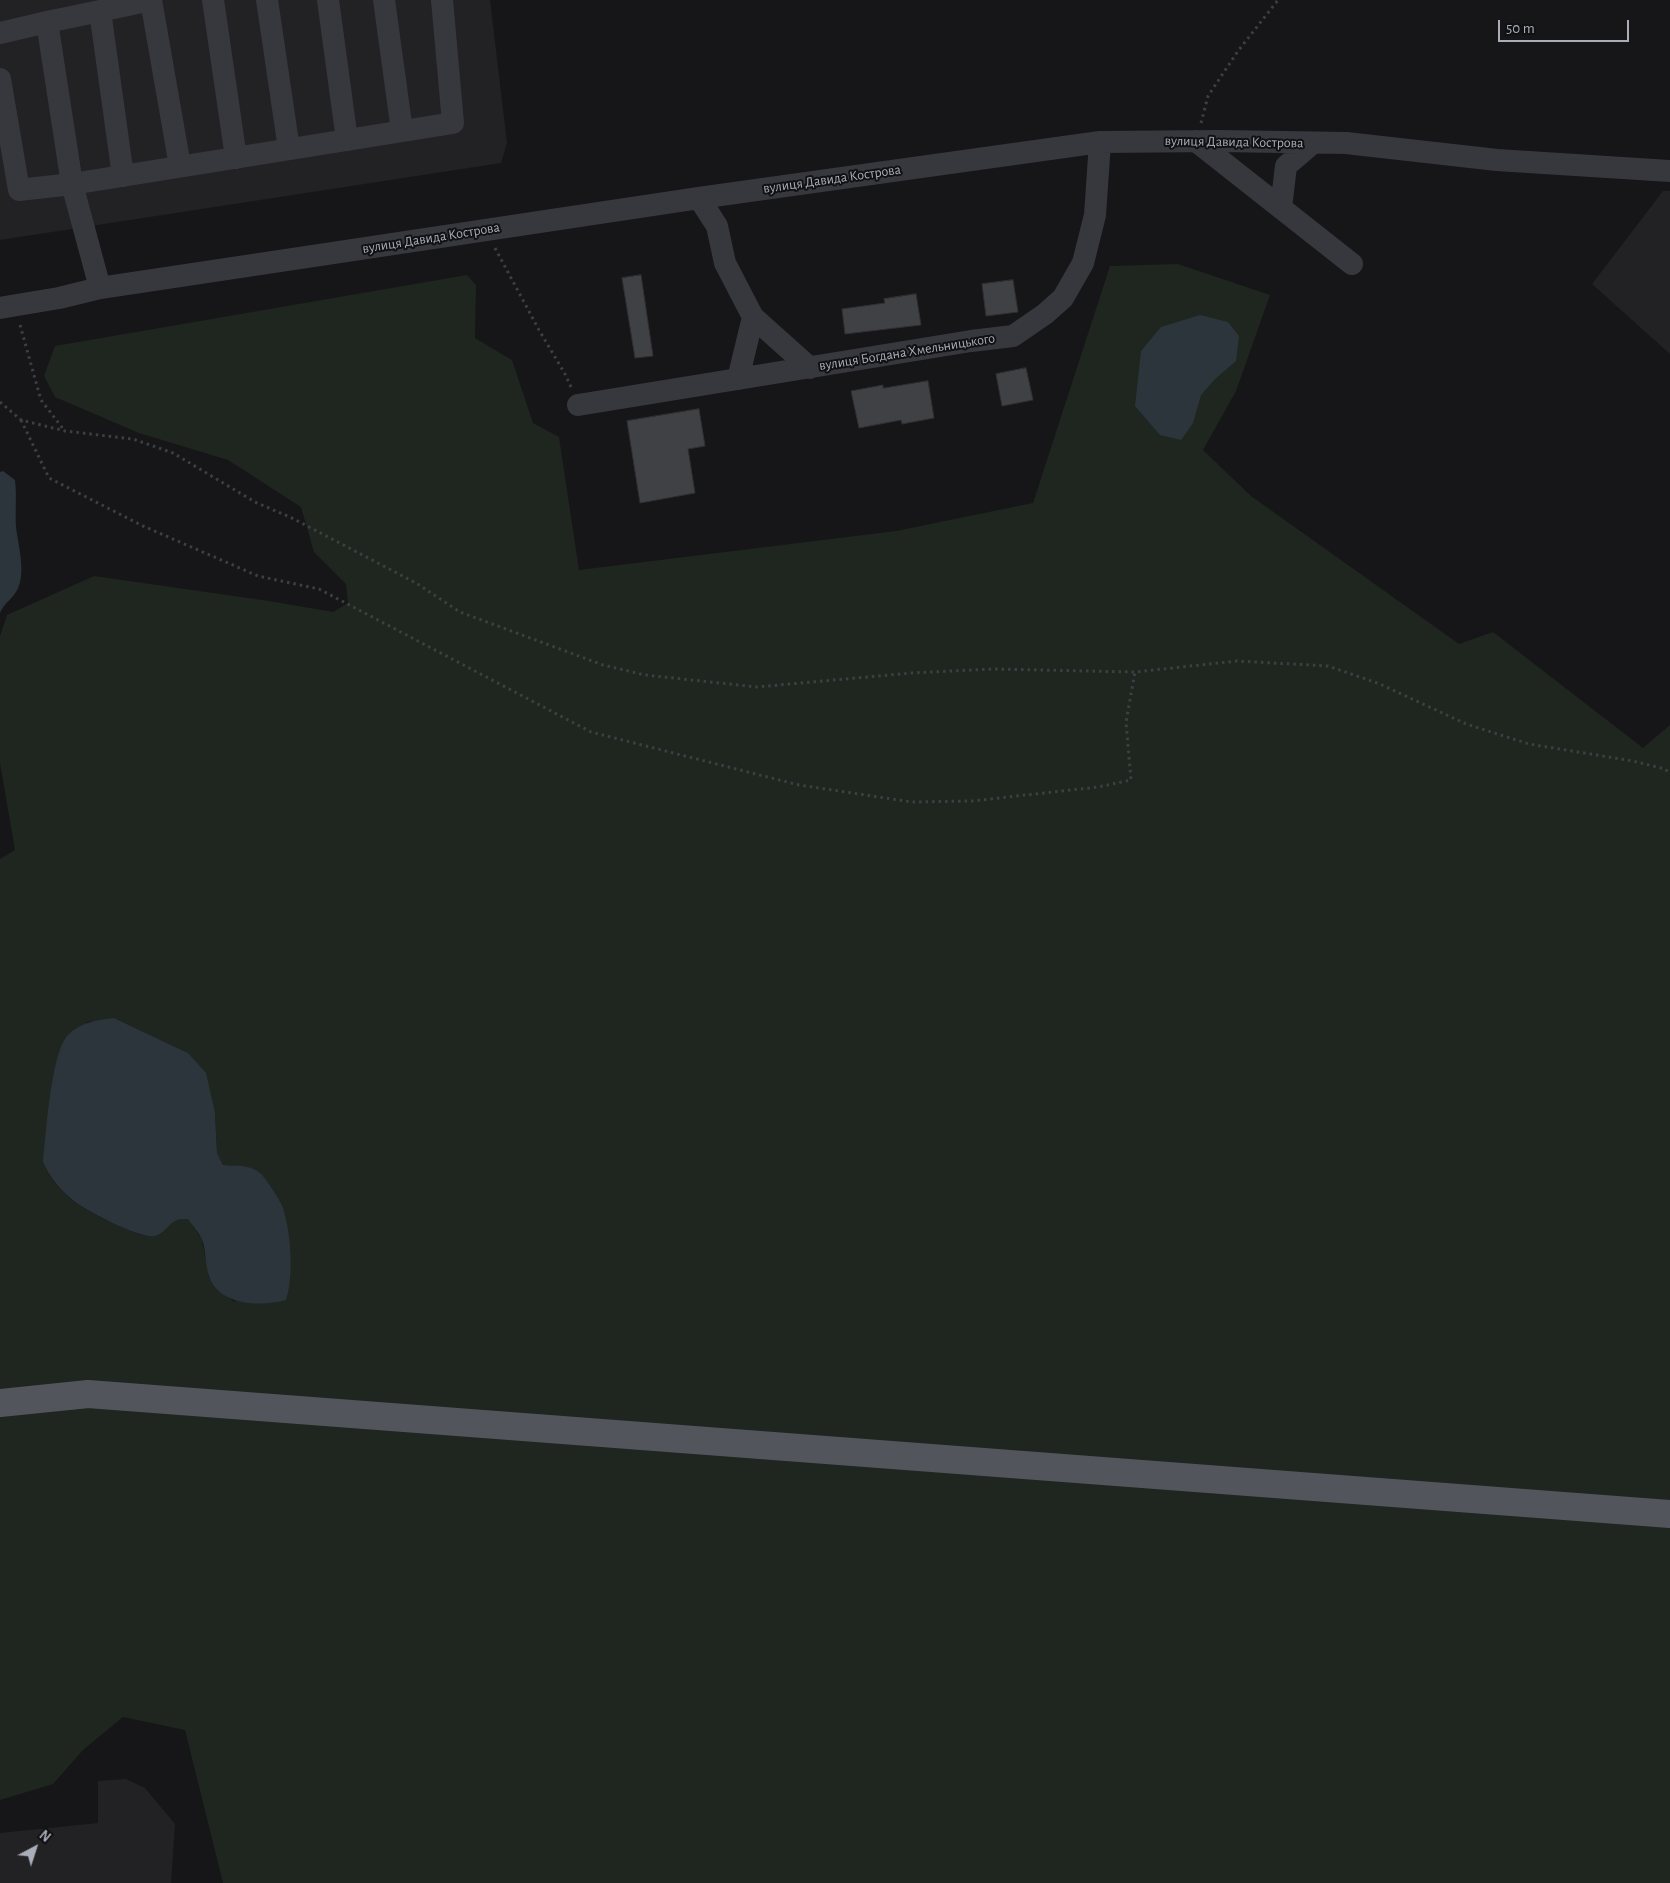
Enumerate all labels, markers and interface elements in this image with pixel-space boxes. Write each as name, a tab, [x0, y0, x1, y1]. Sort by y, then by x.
scale bar	[1500, 10, 1631, 42]
text: 50 m	[1506, 21, 1535, 36]
street label: вулиця Давида Кострова	[1164, 132, 1304, 152]
street label: вулиця Давида Кострова	[762, 161, 902, 197]
street label: вулиця Давида Кострова	[361, 219, 501, 257]
street label: вулиця Богдана Хмельницького	[818, 330, 996, 374]
north arrow	[10, 1823, 60, 1873]
text: N	[36, 1828, 53, 1845]

